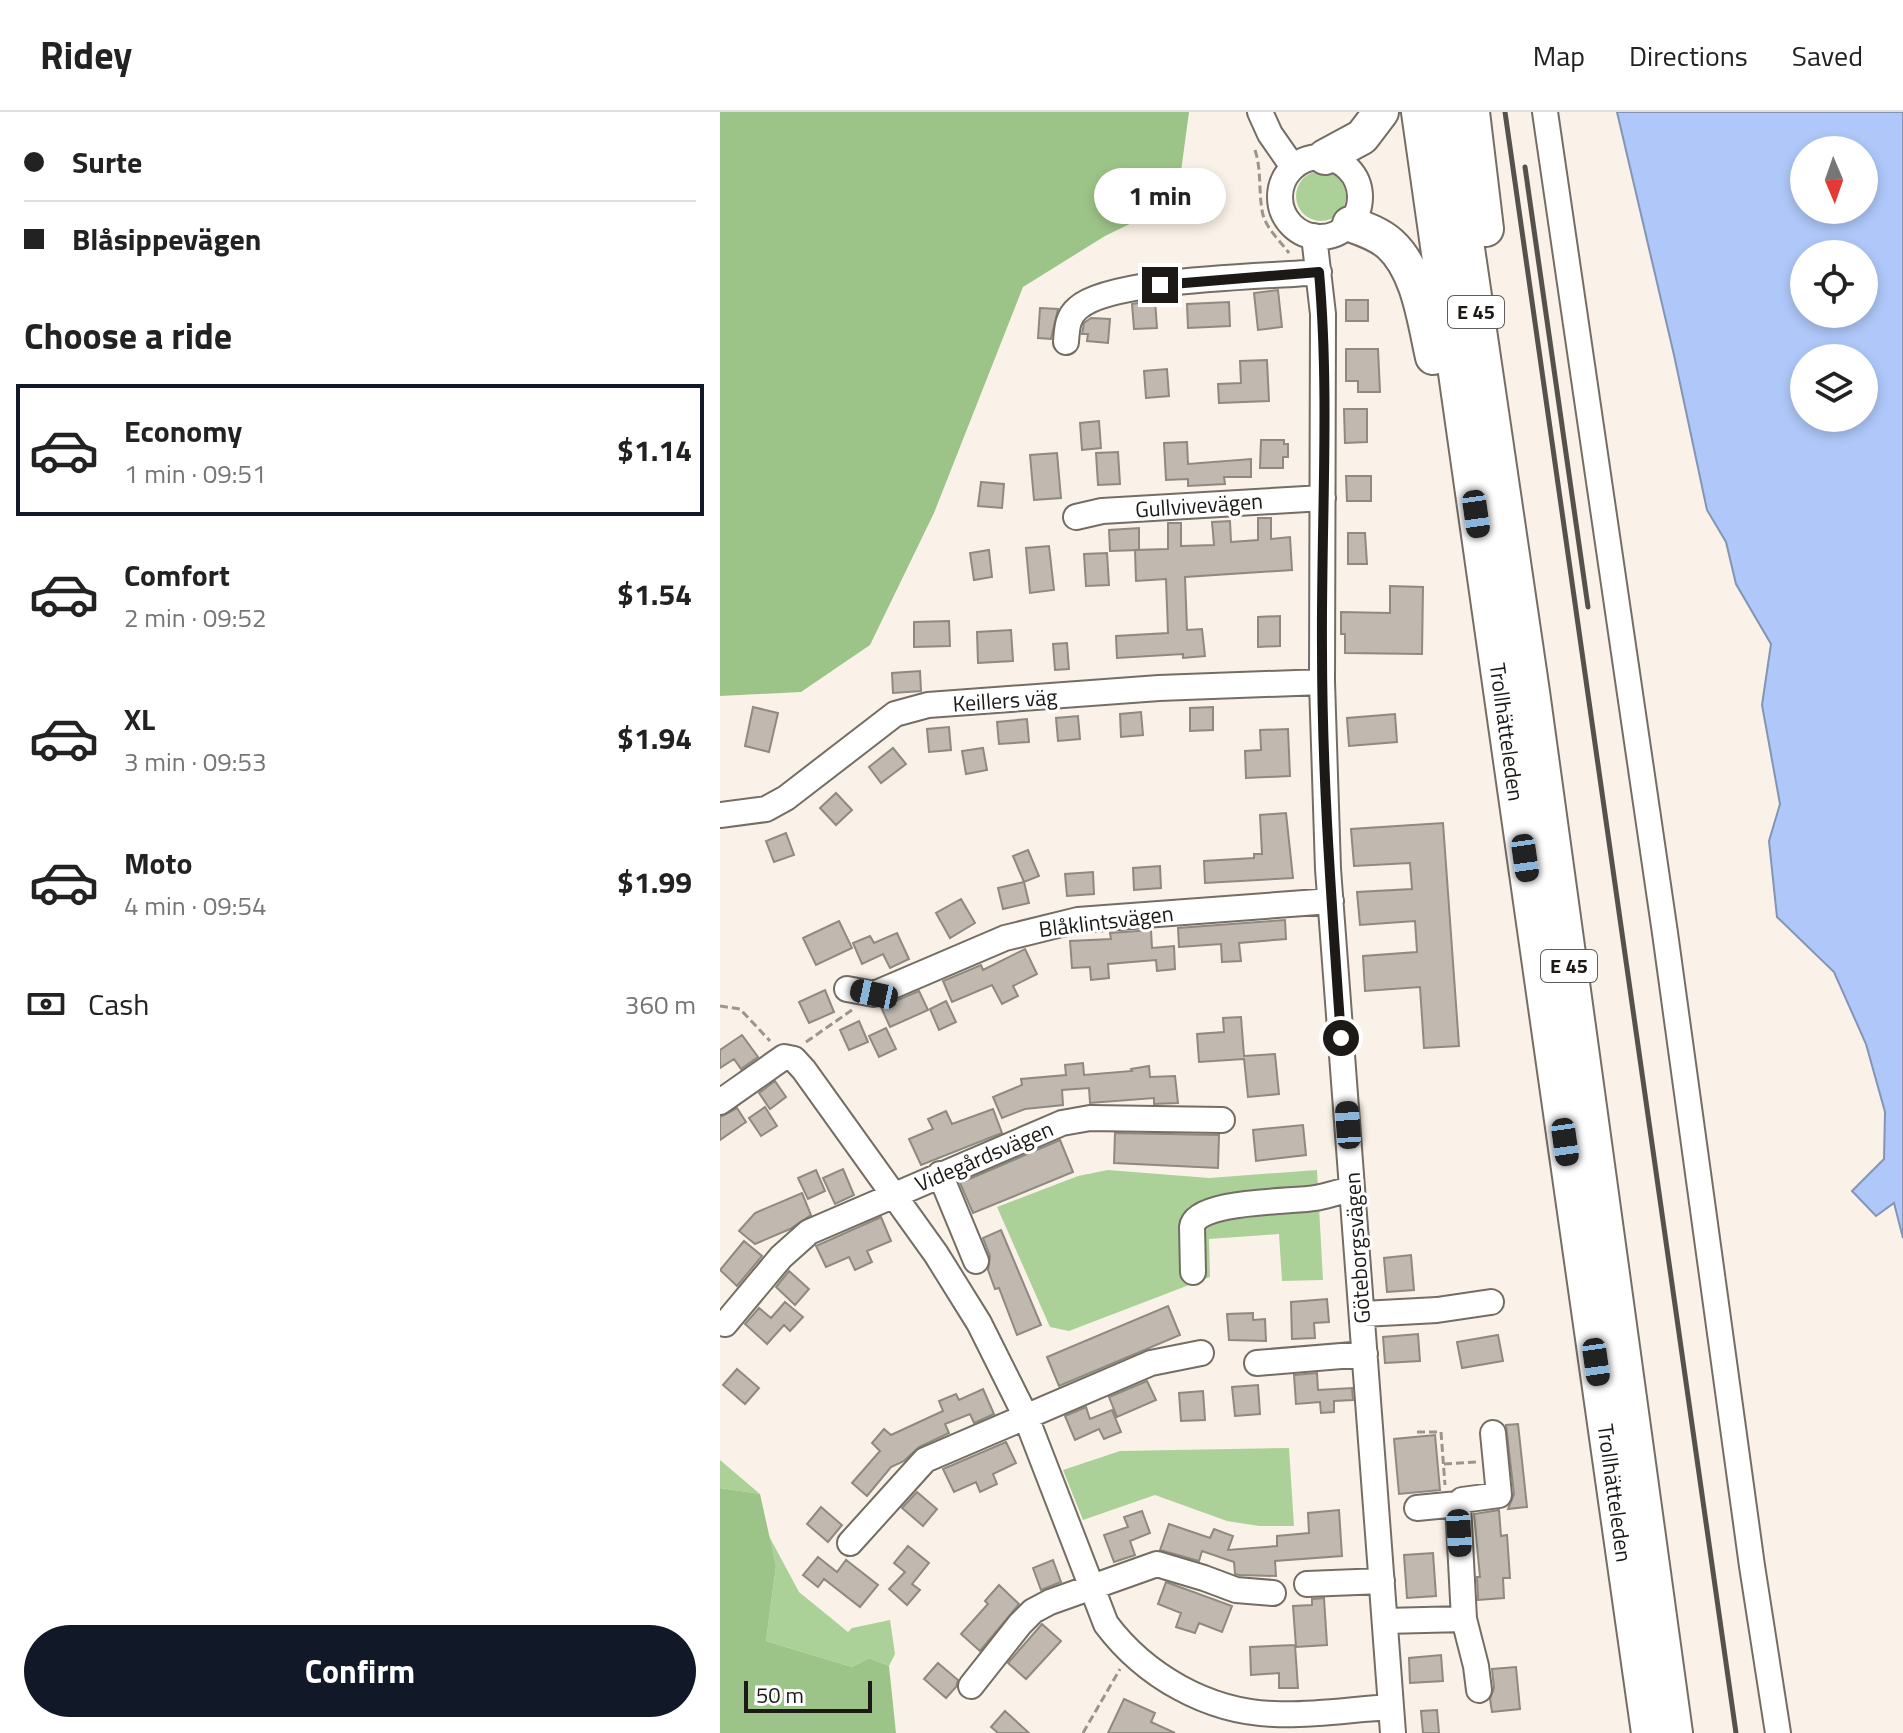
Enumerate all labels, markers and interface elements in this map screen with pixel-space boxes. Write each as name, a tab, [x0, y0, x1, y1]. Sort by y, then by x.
text: Ridey	[40, 26, 132, 84]
text: Map	[1533, 34, 1585, 77]
text: Directions	[1629, 34, 1748, 77]
text: Saved	[1792, 34, 1863, 77]
north arrow	[1790, 136, 1878, 224]
map controls	[1790, 136, 1878, 432]
text: Surte	[72, 139, 142, 185]
callout: 1 min	[1094, 169, 1226, 225]
text: 1 min	[1128, 176, 1192, 215]
text: Blåsippevägen	[72, 216, 261, 262]
button: locate	[1790, 240, 1878, 328]
route end	[1142, 267, 1178, 303]
road number: E 45	[1448, 296, 1504, 328]
text: Choose a ride	[24, 308, 232, 363]
button: layers	[1790, 344, 1878, 432]
text: Economy	[124, 408, 242, 454]
icon: car	[28, 414, 100, 486]
text: $1.14	[617, 427, 692, 473]
text: 1 min · 09:51	[124, 454, 267, 493]
street label: Gullvivevägen	[1134, 484, 1264, 526]
car	[1461, 489, 1491, 539]
text: Comfort	[124, 552, 230, 598]
icon: car	[28, 558, 100, 630]
text: $1.54	[617, 571, 692, 617]
text: 2 min · 09:52	[124, 598, 267, 637]
street label: Trollhätteleden	[1480, 661, 1534, 803]
street label: Keillers väg	[952, 679, 1058, 721]
text: XL	[124, 696, 155, 742]
icon: car	[28, 702, 100, 774]
text: $1.94	[617, 715, 692, 761]
text: 3 min · 09:53	[124, 742, 267, 781]
car	[1510, 833, 1540, 883]
text: Moto	[124, 840, 192, 886]
icon: car	[28, 846, 100, 918]
text: $1.99	[617, 859, 692, 905]
text: 4 min · 09:54	[124, 886, 267, 925]
street label: Blåklintsvägen	[1037, 896, 1175, 946]
road number: E 45	[1541, 950, 1597, 982]
car	[848, 977, 900, 1011]
text: Cash	[88, 981, 149, 1027]
icon: cash	[24, 982, 68, 1026]
text: 360 m	[625, 985, 696, 1024]
route start	[1323, 1020, 1359, 1056]
car	[1334, 1100, 1362, 1150]
street label: Videgårdsvägen	[910, 1112, 1058, 1200]
car	[1550, 1117, 1580, 1167]
street label: Göteborgsvägen	[1335, 1171, 1379, 1325]
car	[1581, 1337, 1611, 1387]
street label: Trollhätteleden	[1588, 1422, 1642, 1564]
car	[1446, 1508, 1472, 1558]
button: Confirm	[24, 1625, 696, 1717]
scale bar	[744, 1677, 872, 1713]
text: 50 m	[756, 1678, 804, 1712]

